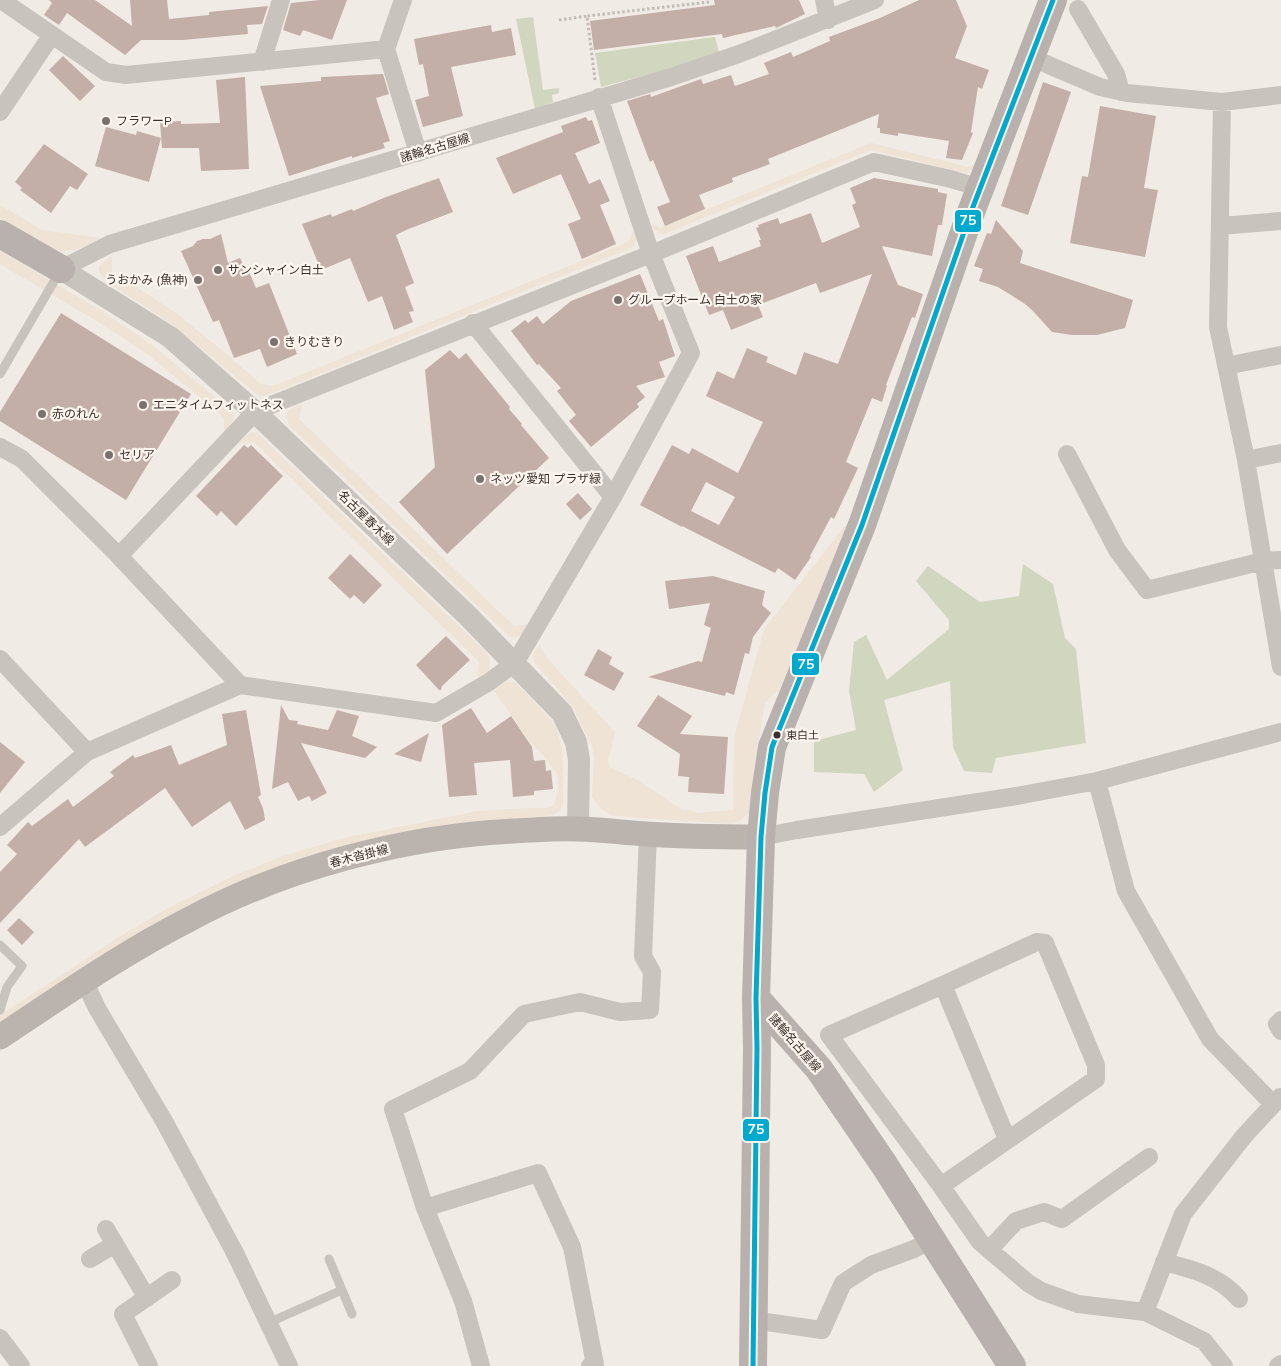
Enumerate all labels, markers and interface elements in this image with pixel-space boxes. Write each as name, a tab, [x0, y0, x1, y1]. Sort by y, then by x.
place label: フラワーP	[116, 113, 172, 128]
marker: フラワーP	[100, 115, 112, 127]
street label: 諸輪名古屋線	[398, 130, 471, 165]
line badge: 75	[954, 209, 982, 233]
text: 75	[960, 211, 976, 229]
place label: サンシャイン白土	[228, 262, 324, 277]
marker: サンシャイン白土	[212, 264, 224, 276]
place label: うおかみ (魚神)	[105, 272, 188, 287]
marker: うおかみ (魚神)	[192, 274, 204, 286]
place label: グループホーム 白土の家	[628, 292, 762, 307]
marker: グループホーム 白土の家	[612, 294, 624, 306]
place label: きりむきり	[284, 334, 344, 349]
marker: きりむきり	[268, 336, 280, 348]
place label: エニタイムフィットネス	[153, 397, 284, 412]
marker: エニタイムフィットネス	[137, 399, 149, 411]
place label: 赤のれん	[52, 406, 100, 421]
marker: 赤のれん	[36, 408, 48, 420]
place label: セリア	[119, 447, 155, 462]
marker: セリア	[103, 449, 115, 461]
place label: ネッツ愛知 プラザ緑	[490, 471, 601, 486]
marker: ネッツ愛知 プラザ緑	[474, 473, 486, 485]
street label: 名古屋春木線	[335, 487, 397, 548]
line badge: 75	[791, 652, 820, 676]
text: 75	[798, 655, 814, 673]
place label: 東白土	[786, 728, 819, 742]
marker: 東白土	[772, 730, 782, 740]
street label: 春木沓掛線	[328, 841, 390, 870]
street label: 諸輪名古屋線	[766, 1011, 825, 1075]
line badge: 75	[742, 1118, 770, 1142]
text: 75	[748, 1120, 764, 1138]

